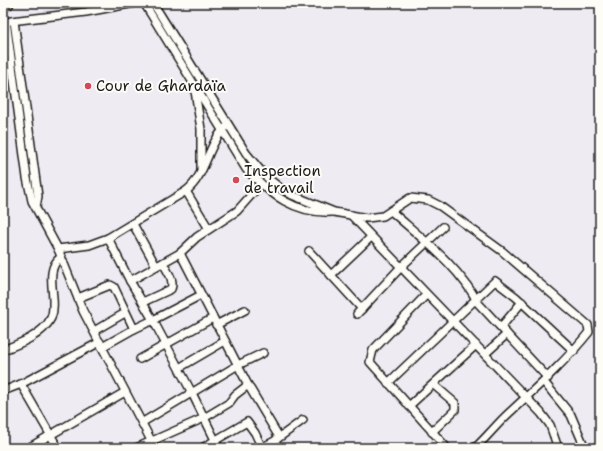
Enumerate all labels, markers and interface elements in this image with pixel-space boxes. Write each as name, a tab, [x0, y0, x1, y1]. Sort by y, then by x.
place label: Cour de Ghardaïa	[96, 76, 227, 96]
marker: Cour de Ghardaïa	[83, 81, 93, 91]
place label: Inspection de travail	[244, 161, 321, 198]
marker: Inspection de travail	[231, 175, 241, 185]

